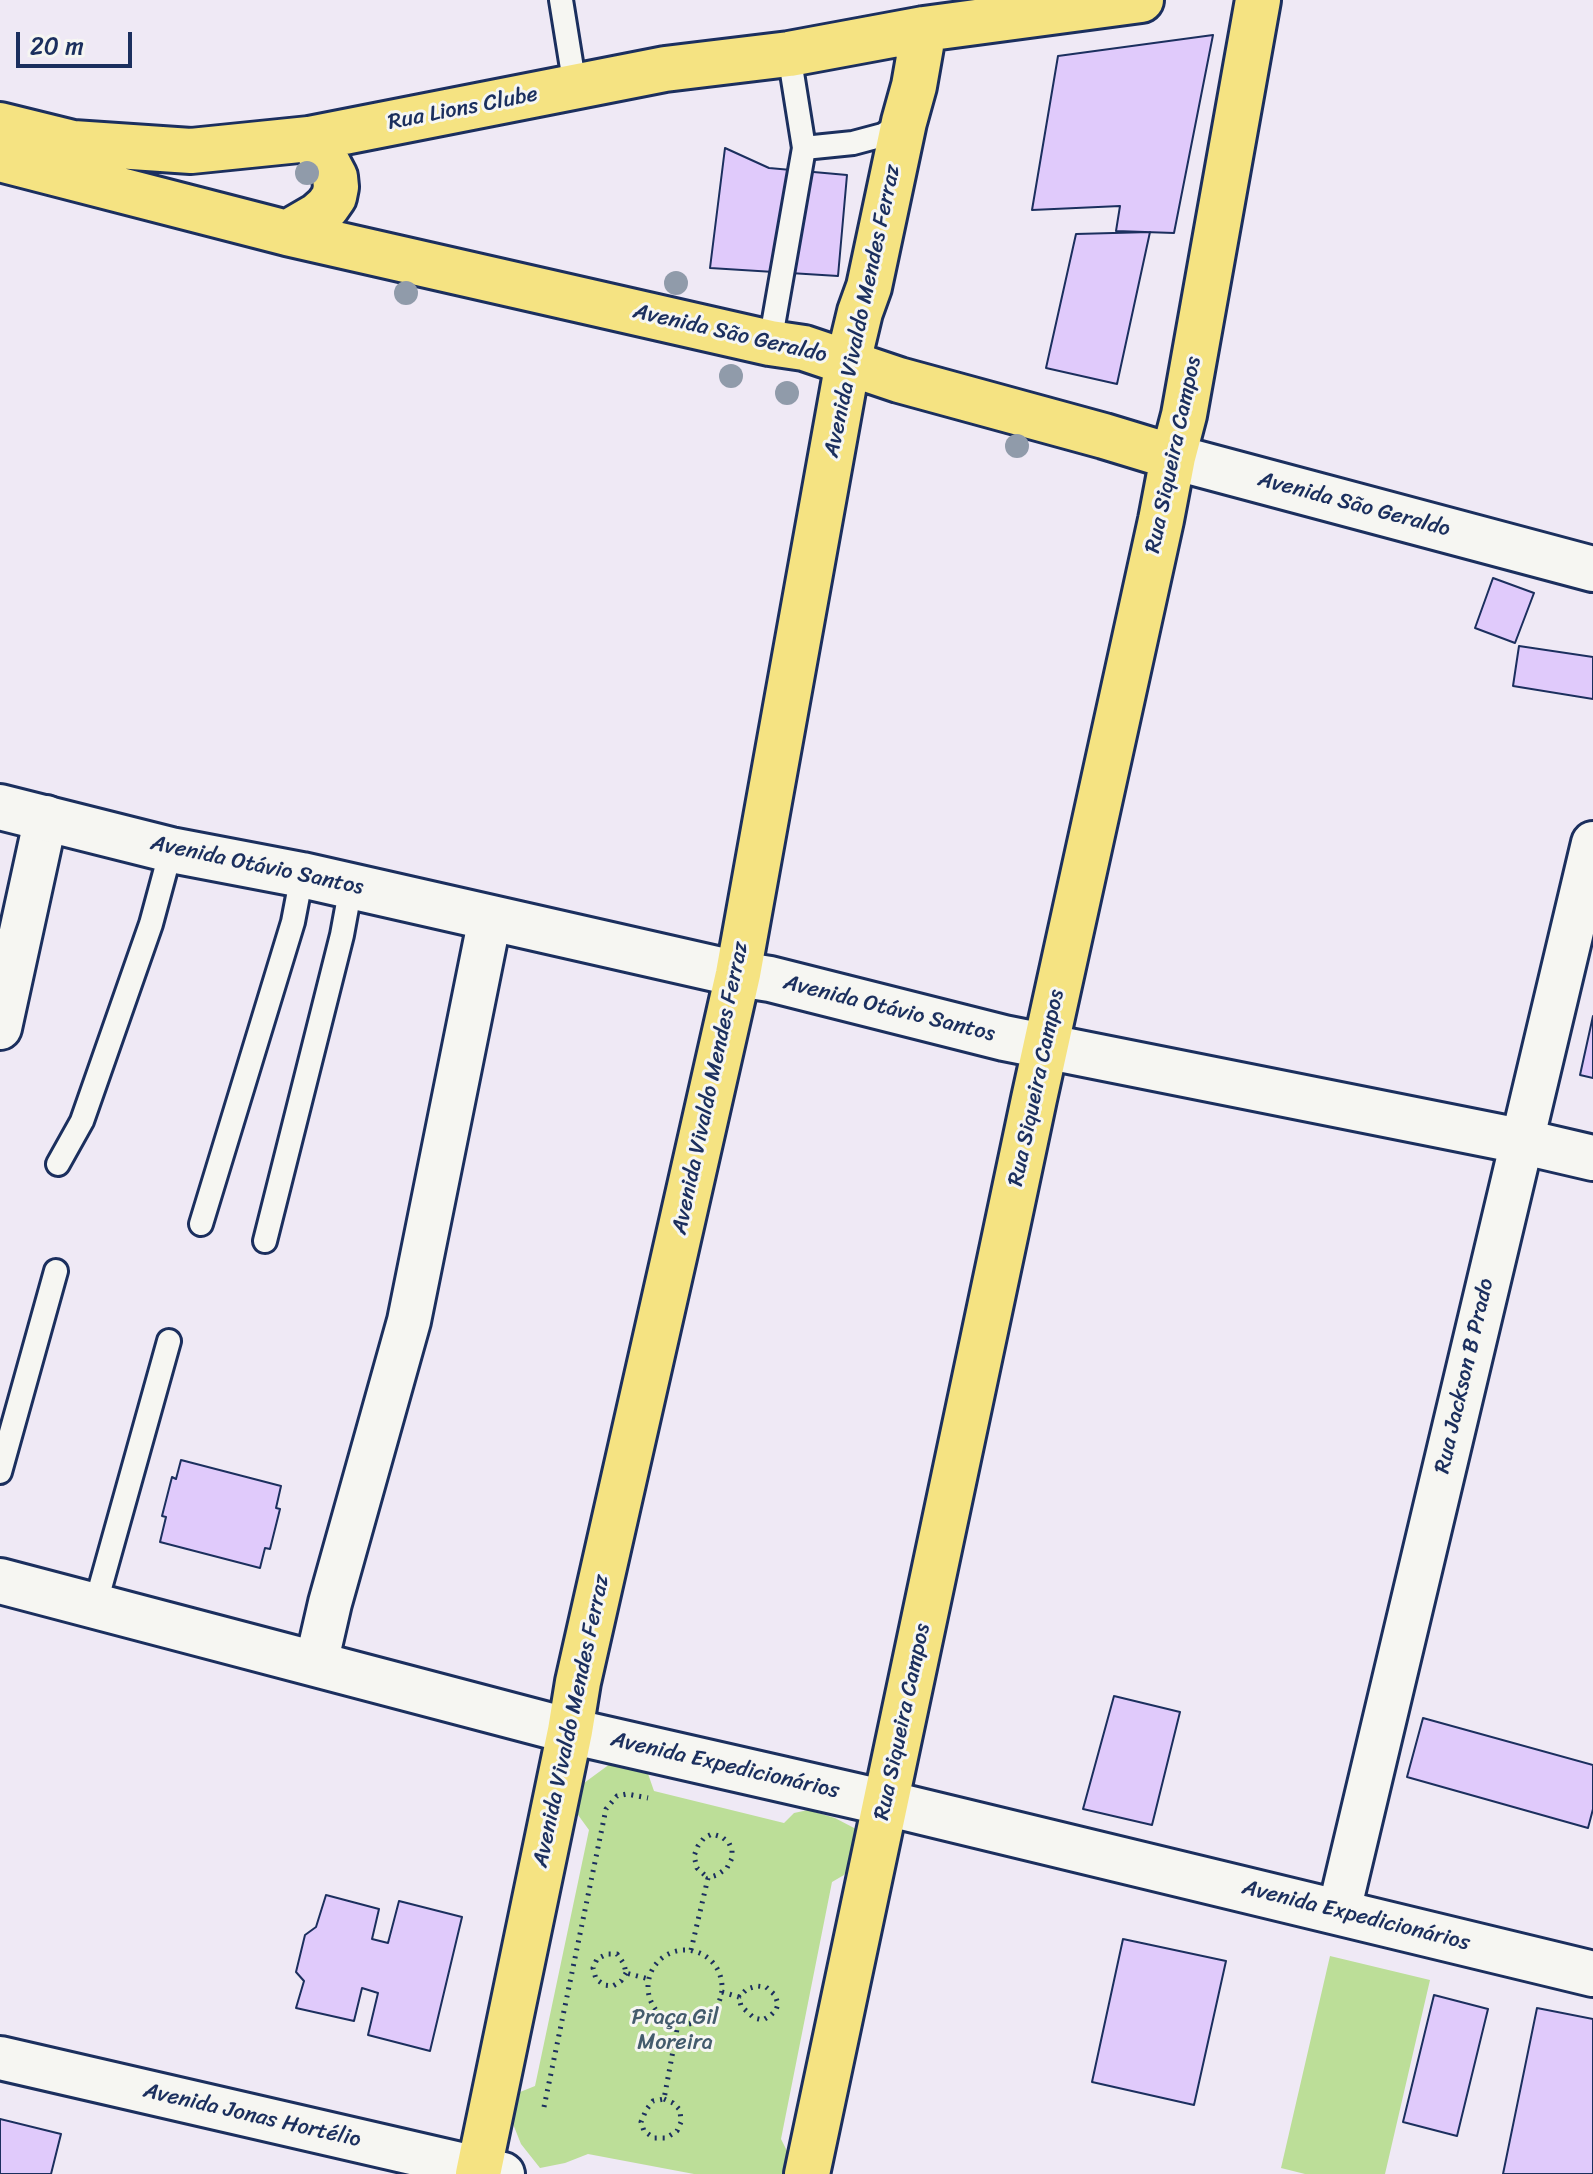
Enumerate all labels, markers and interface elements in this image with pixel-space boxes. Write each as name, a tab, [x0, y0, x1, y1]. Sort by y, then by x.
scale bar	[20, 16, 136, 66]
text: 20 m	[30, 25, 84, 67]
street label: Rua Lions Clube	[386, 82, 540, 136]
street label: Avenida Vivaldo Mendes Ferraz	[819, 162, 907, 460]
street label: Avenida São Geraldo	[631, 299, 829, 369]
street label: Rua Siqueira Campos	[1140, 354, 1208, 556]
street label: Avenida São Geraldo	[1255, 467, 1453, 543]
street label: Avenida Otávio Santos	[148, 831, 366, 901]
street label: Avenida Vivaldo Mendes Ferraz	[667, 939, 755, 1237]
street label: Avenida Otávio Santos	[781, 970, 997, 1048]
street label: Rua Siqueira Campos	[1003, 987, 1071, 1189]
street label: Rua Jackson B Prado	[1430, 1276, 1500, 1476]
street label: Avenida Vivaldo Mendes Ferraz	[528, 1572, 616, 1870]
street label: Rua Siqueira Campos	[869, 1621, 937, 1823]
street label: Avenida Expedicionários	[608, 1727, 842, 1805]
street label: Avenida Expedicionários	[1240, 1875, 1472, 1957]
park label: Praça Gil Moreira	[631, 2005, 719, 2056]
street label: Avenida Jonas Hortélio	[141, 2078, 363, 2154]

